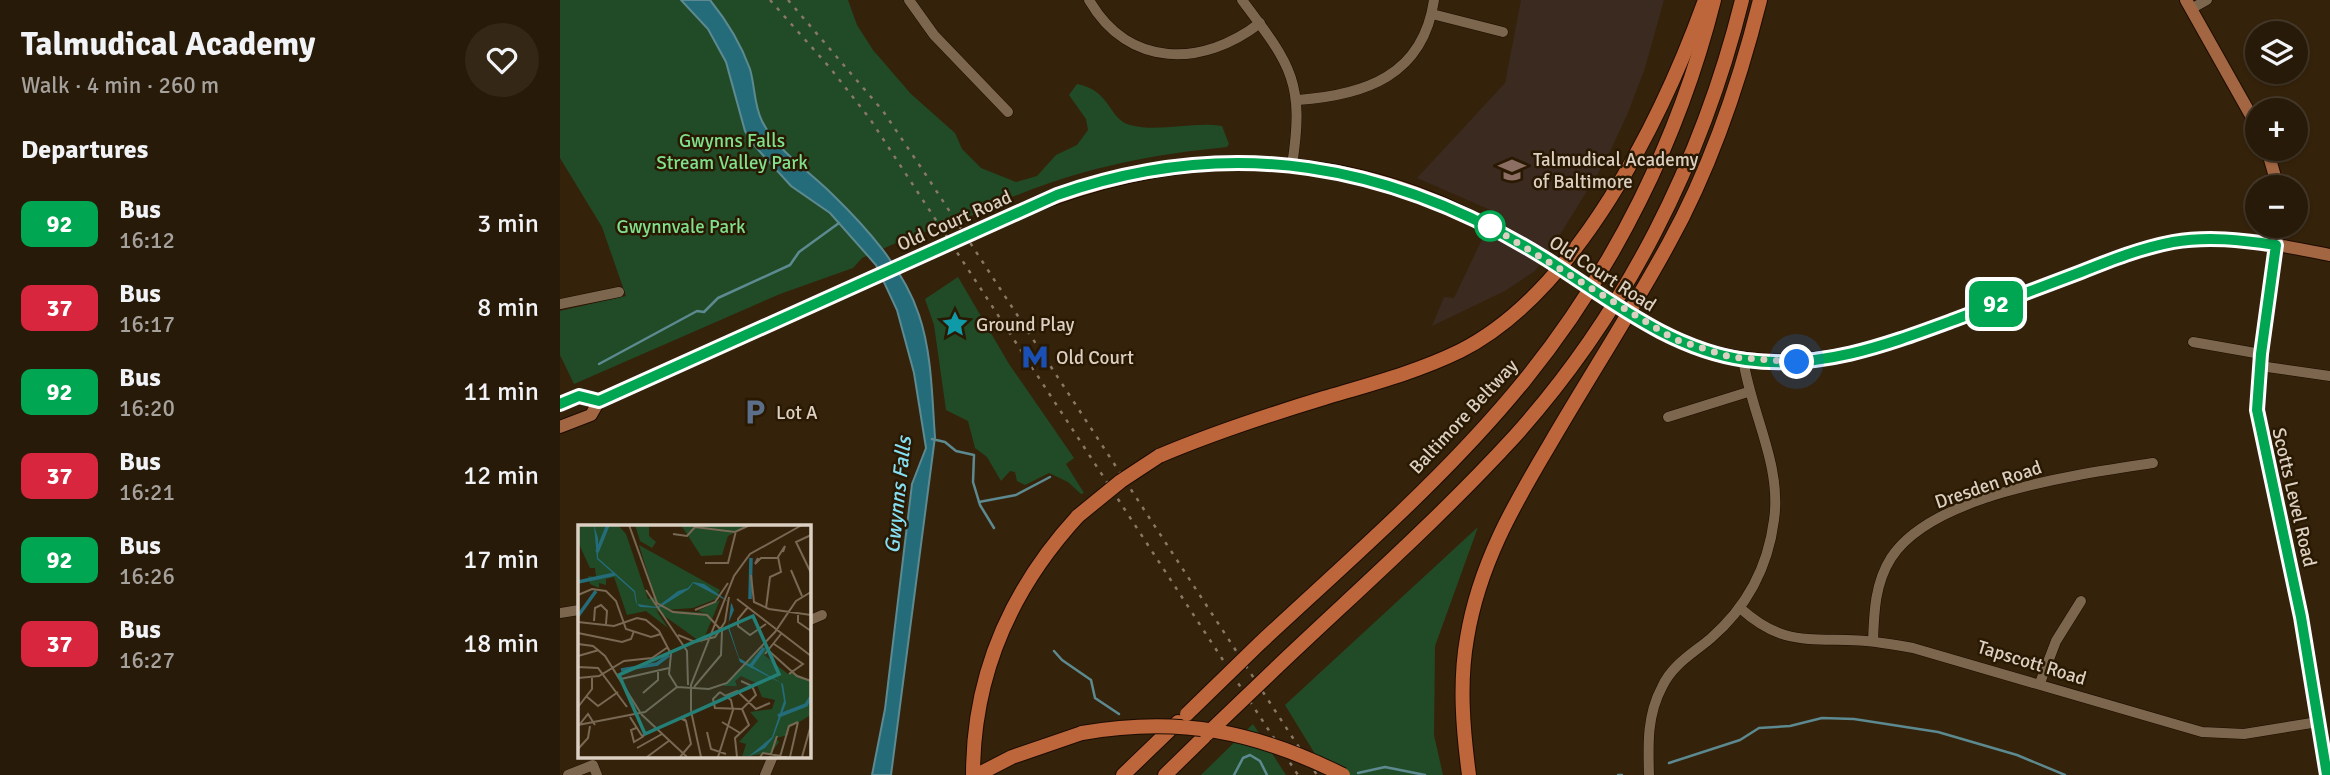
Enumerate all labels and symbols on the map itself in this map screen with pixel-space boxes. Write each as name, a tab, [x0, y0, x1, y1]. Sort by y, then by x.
park label: Gwynns Falls Stream Valley Park	[656, 129, 808, 175]
place label: Talmudical Academy of Baltimore	[1533, 148, 1699, 194]
school or university icon: Talmudical Academy of Baltimore	[1497, 155, 1527, 185]
street label: Old Court Road	[893, 185, 1015, 257]
unlabelled marker	[1475, 211, 1505, 241]
park label: Gwynnvale Park	[616, 215, 746, 239]
street label: Old Court Road	[1544, 230, 1660, 317]
line badge: 92	[1964, 281, 2028, 327]
place icon: Ground Play	[940, 309, 970, 339]
place label: Ground Play	[976, 313, 1075, 337]
metro station icon: Old Court	[1020, 342, 1050, 372]
your location	[1779, 344, 1814, 379]
place label: Old Court	[1056, 346, 1134, 370]
street label: Baltimore Beltway	[1404, 354, 1523, 479]
parking icon: Lot A	[740, 397, 770, 427]
place label: Lot A	[776, 401, 818, 425]
street label: Scotts Level Road	[2266, 425, 2322, 569]
water label: Gwynns Falls	[879, 433, 917, 555]
street label: Dresden Road	[1932, 455, 2045, 514]
inset map	[578, 525, 810, 758]
street label: Tapscott Road	[1974, 635, 2089, 691]

